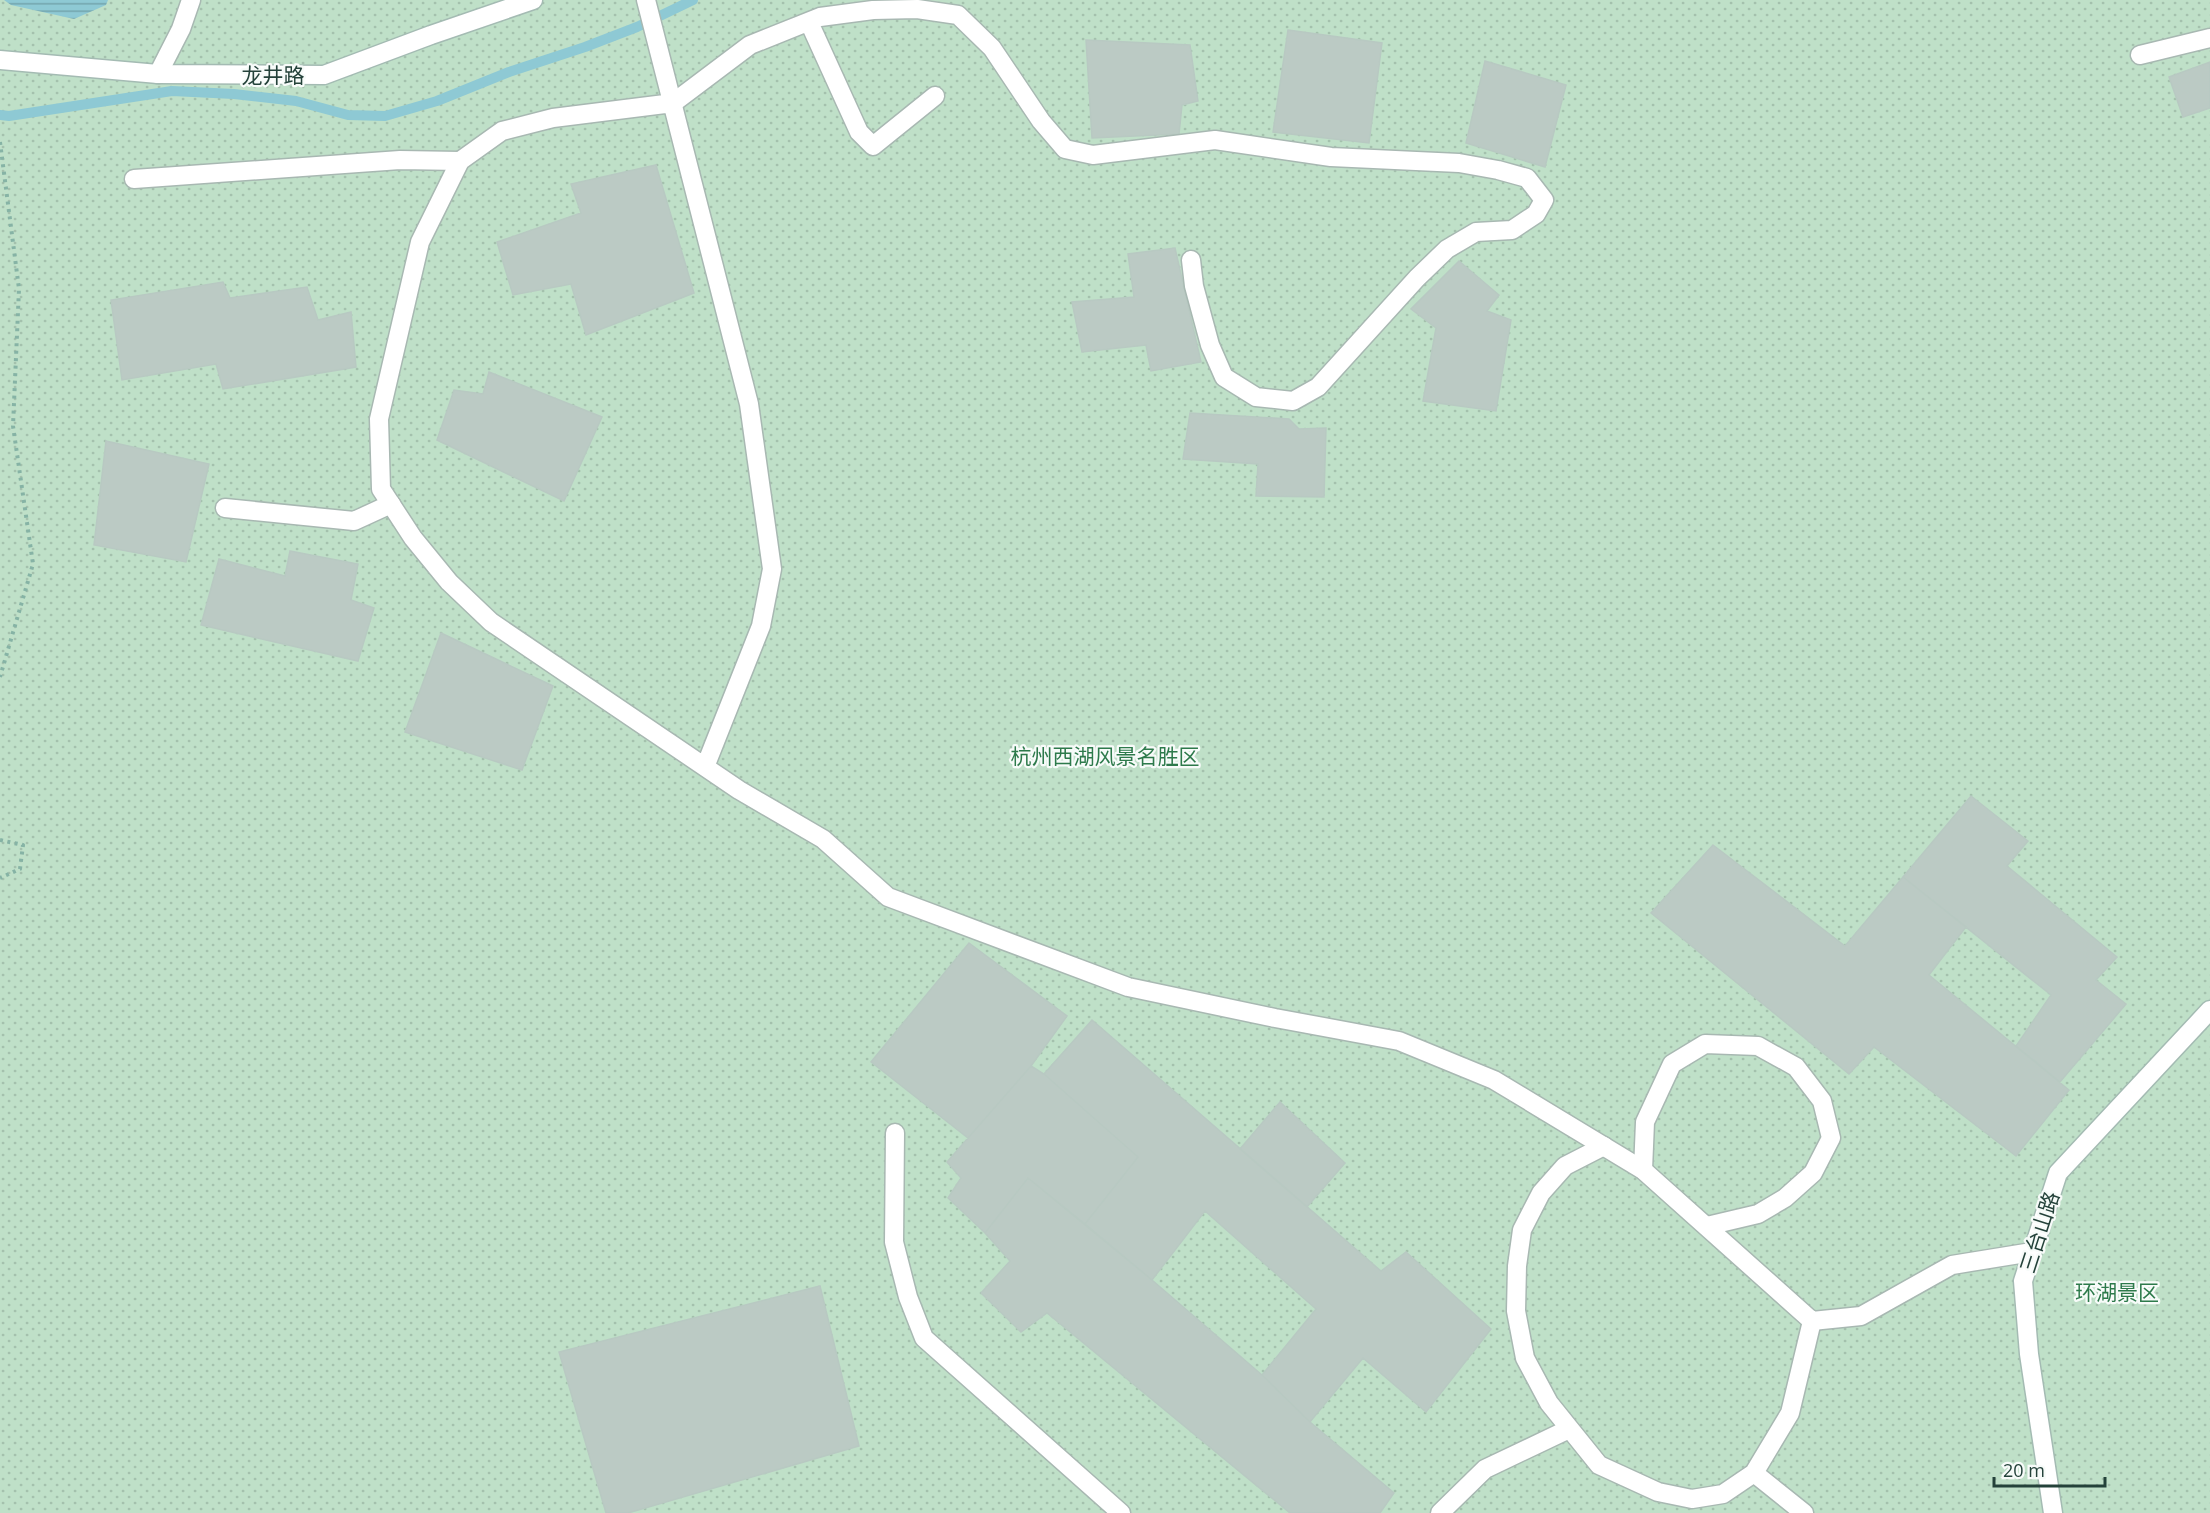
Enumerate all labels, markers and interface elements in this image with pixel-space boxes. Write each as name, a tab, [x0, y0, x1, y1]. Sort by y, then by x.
street label: 龙井路	[242, 61, 305, 89]
park label: 杭州西湖风景名胜区	[1011, 742, 1200, 770]
street label: 三台山路	[2013, 1188, 2065, 1276]
park label: 环湖景区	[2075, 1278, 2159, 1306]
scale bar	[1994, 1450, 2105, 1488]
text: 20 m	[2003, 1458, 2045, 1482]

